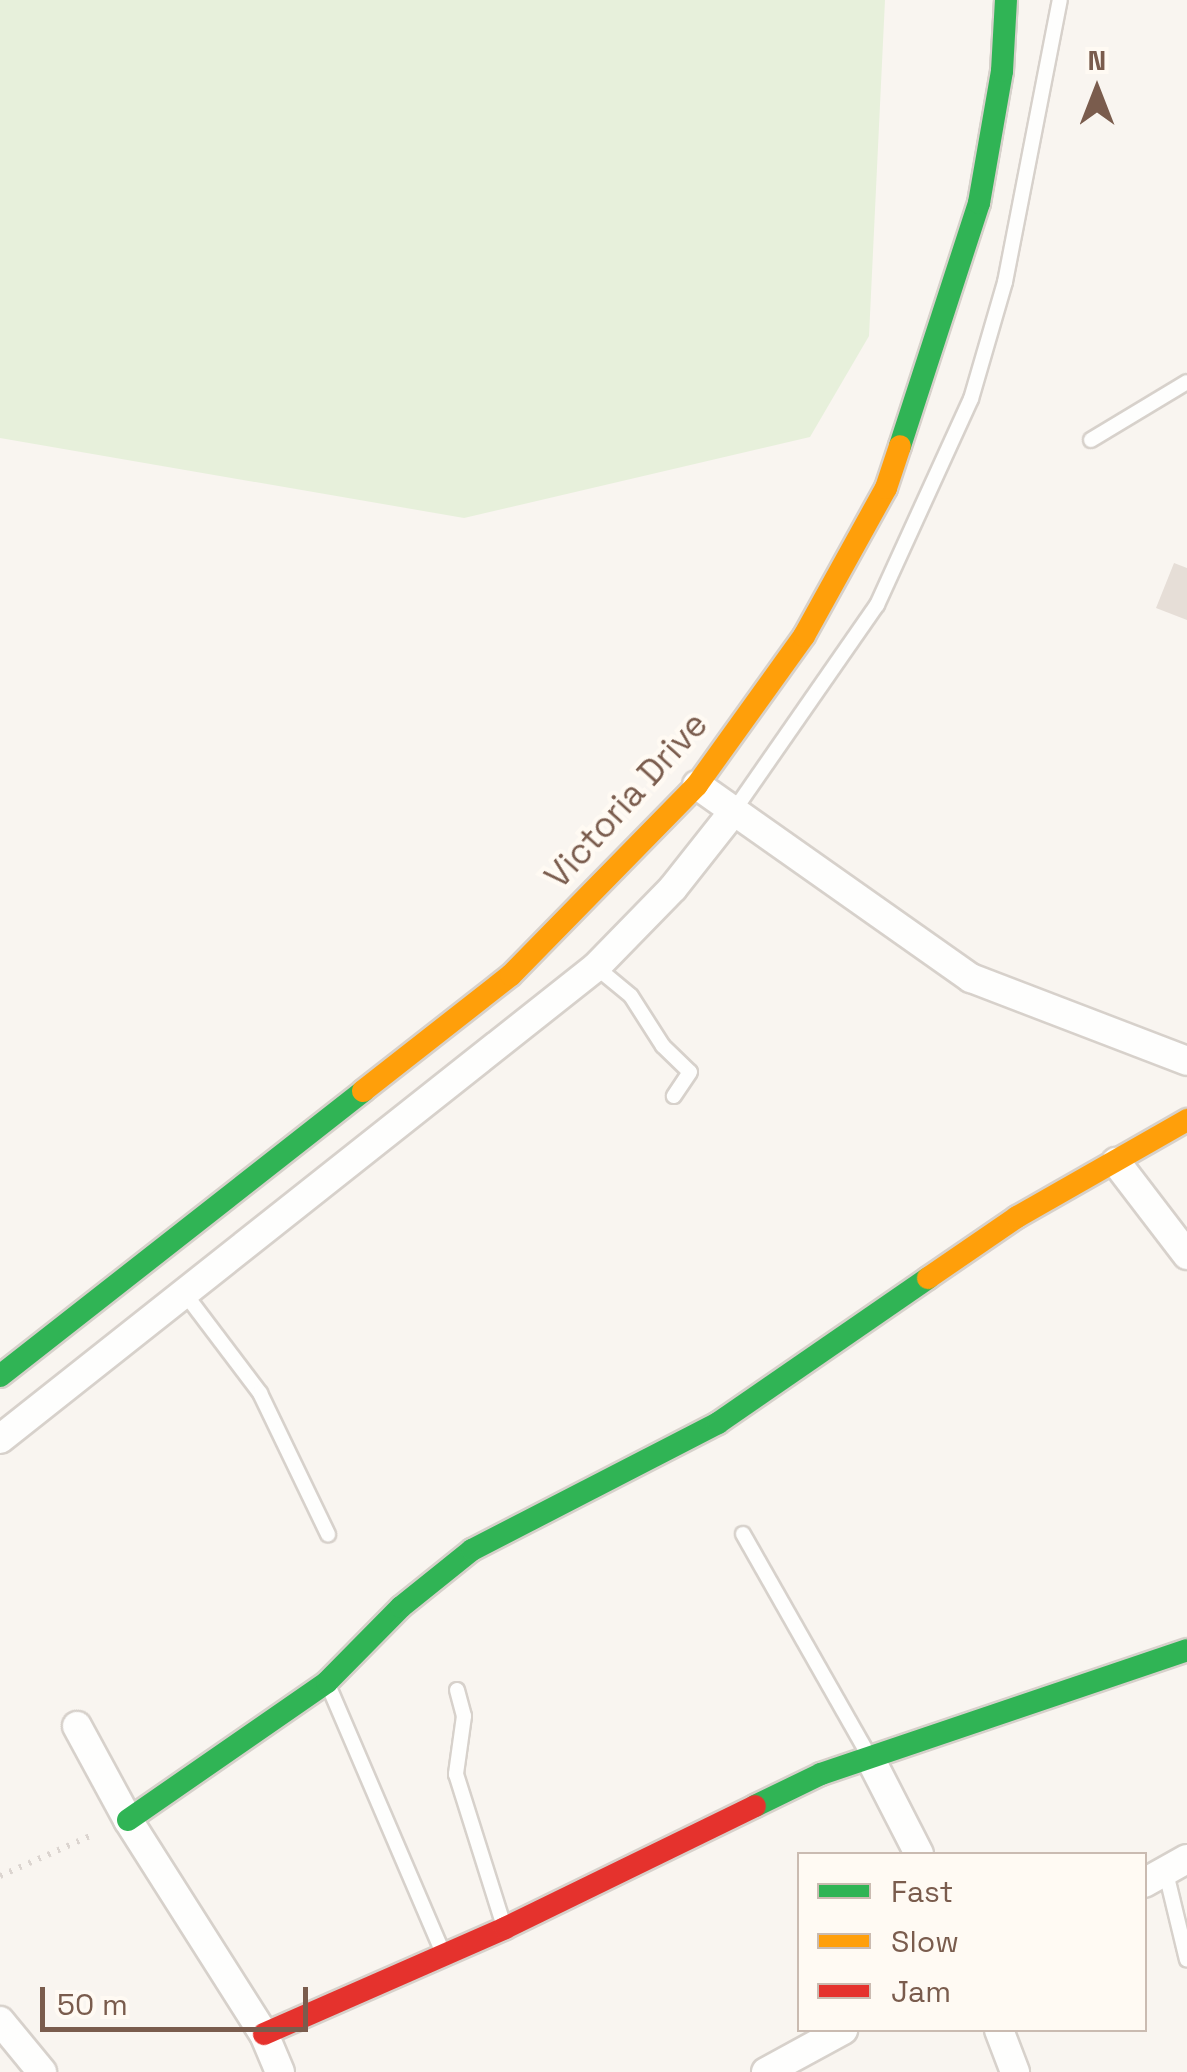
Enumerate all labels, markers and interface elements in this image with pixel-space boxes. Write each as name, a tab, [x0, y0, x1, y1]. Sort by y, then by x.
north arrow	[1047, 40, 1147, 140]
text: N	[1088, 42, 1106, 78]
street label: Victoria Drive	[536, 703, 716, 897]
legend	[797, 1852, 1147, 2032]
text: Fast	[891, 1872, 953, 1911]
text: Slow	[891, 1922, 959, 1961]
scale bar	[45, 1967, 312, 2029]
text: Jam	[891, 1972, 951, 2011]
text: 50 m	[57, 1985, 128, 2024]

